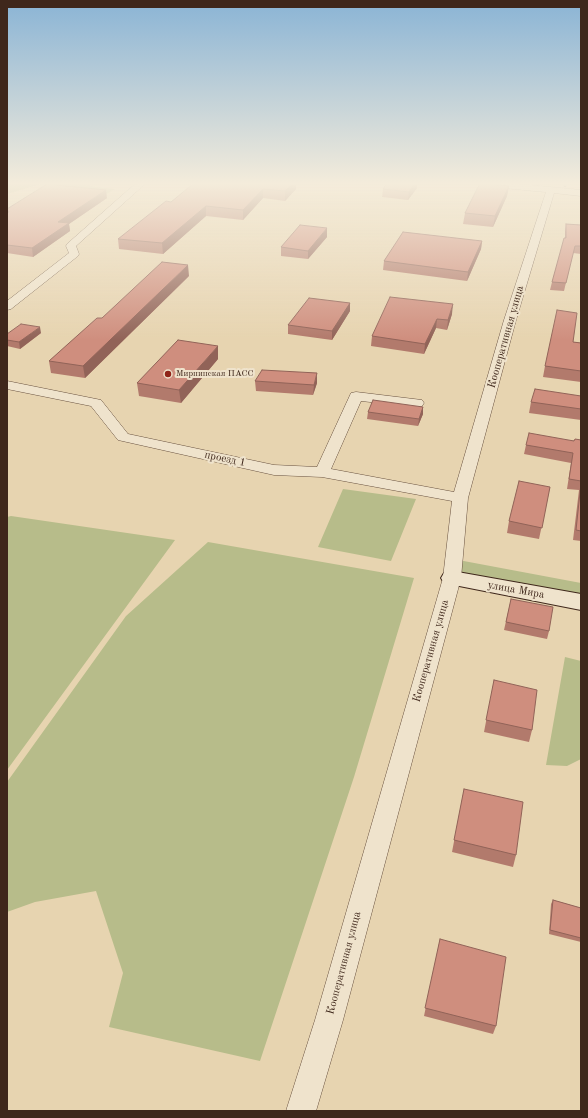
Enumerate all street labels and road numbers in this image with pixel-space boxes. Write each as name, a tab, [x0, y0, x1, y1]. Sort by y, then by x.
street label: Кооперативная улица	[485, 284, 527, 390]
street label: проезд 1	[203, 448, 247, 470]
street label: улица Мира	[487, 579, 545, 601]
street label: Кооперативная улица	[410, 598, 452, 704]
street label: Кооперативная улица	[324, 910, 364, 1016]

